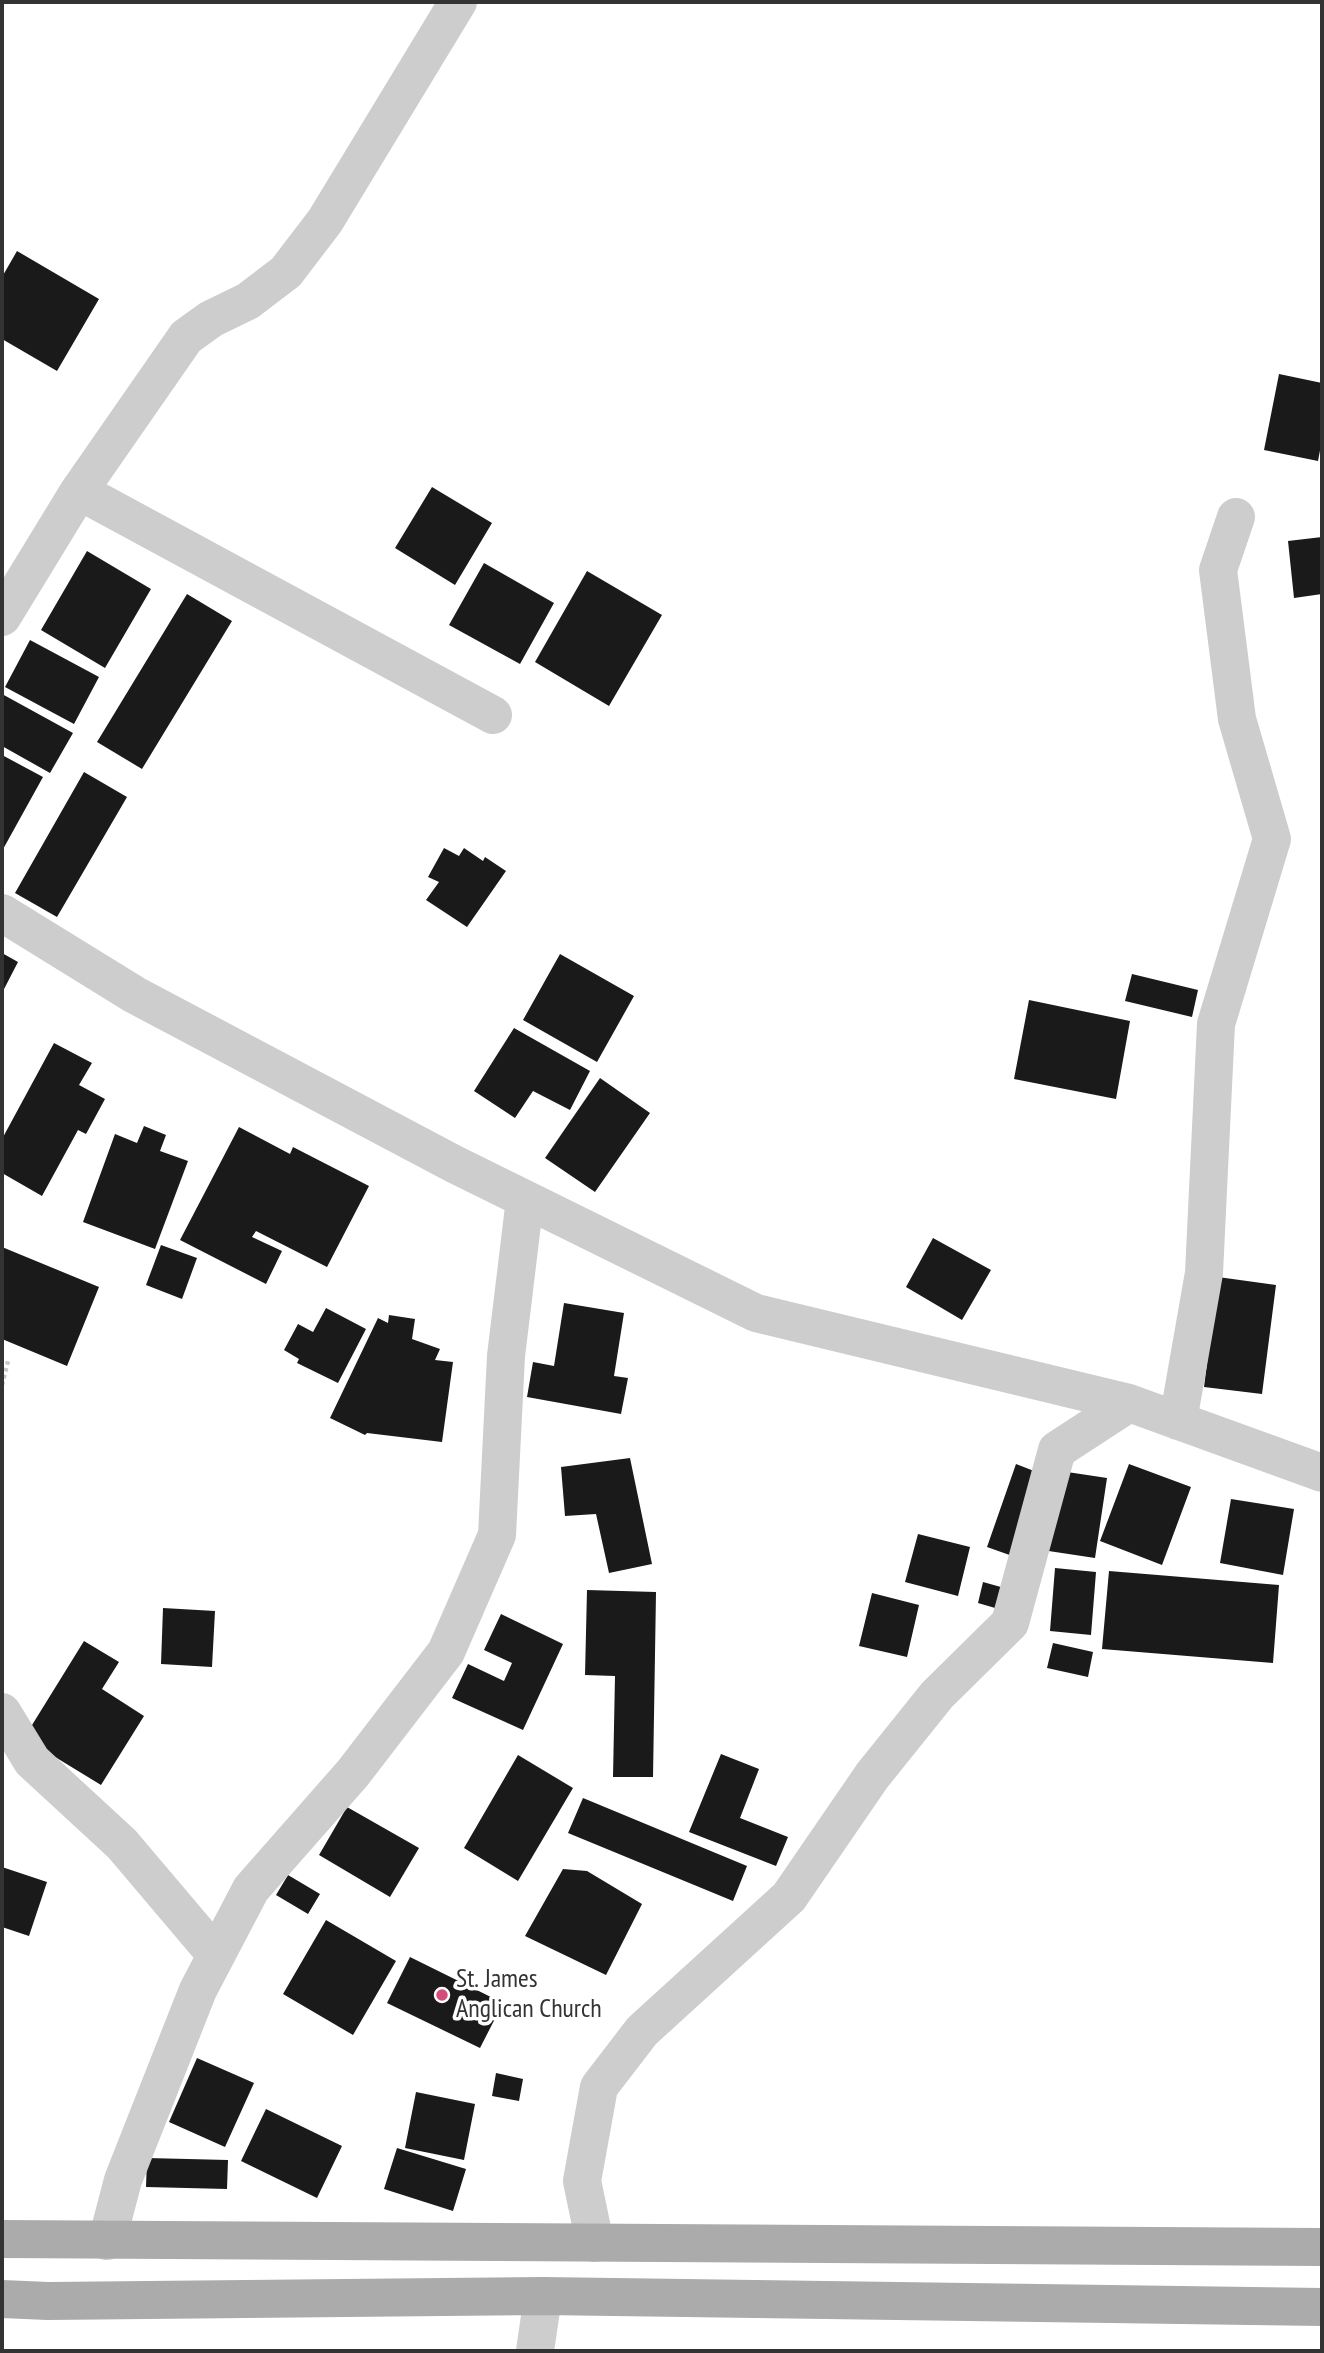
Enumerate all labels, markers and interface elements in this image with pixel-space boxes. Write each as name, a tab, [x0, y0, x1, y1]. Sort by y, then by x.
place label: St. James Anglican Church	[456, 1964, 602, 2025]
marker: St. James Anglican Church	[434, 1987, 450, 2003]

